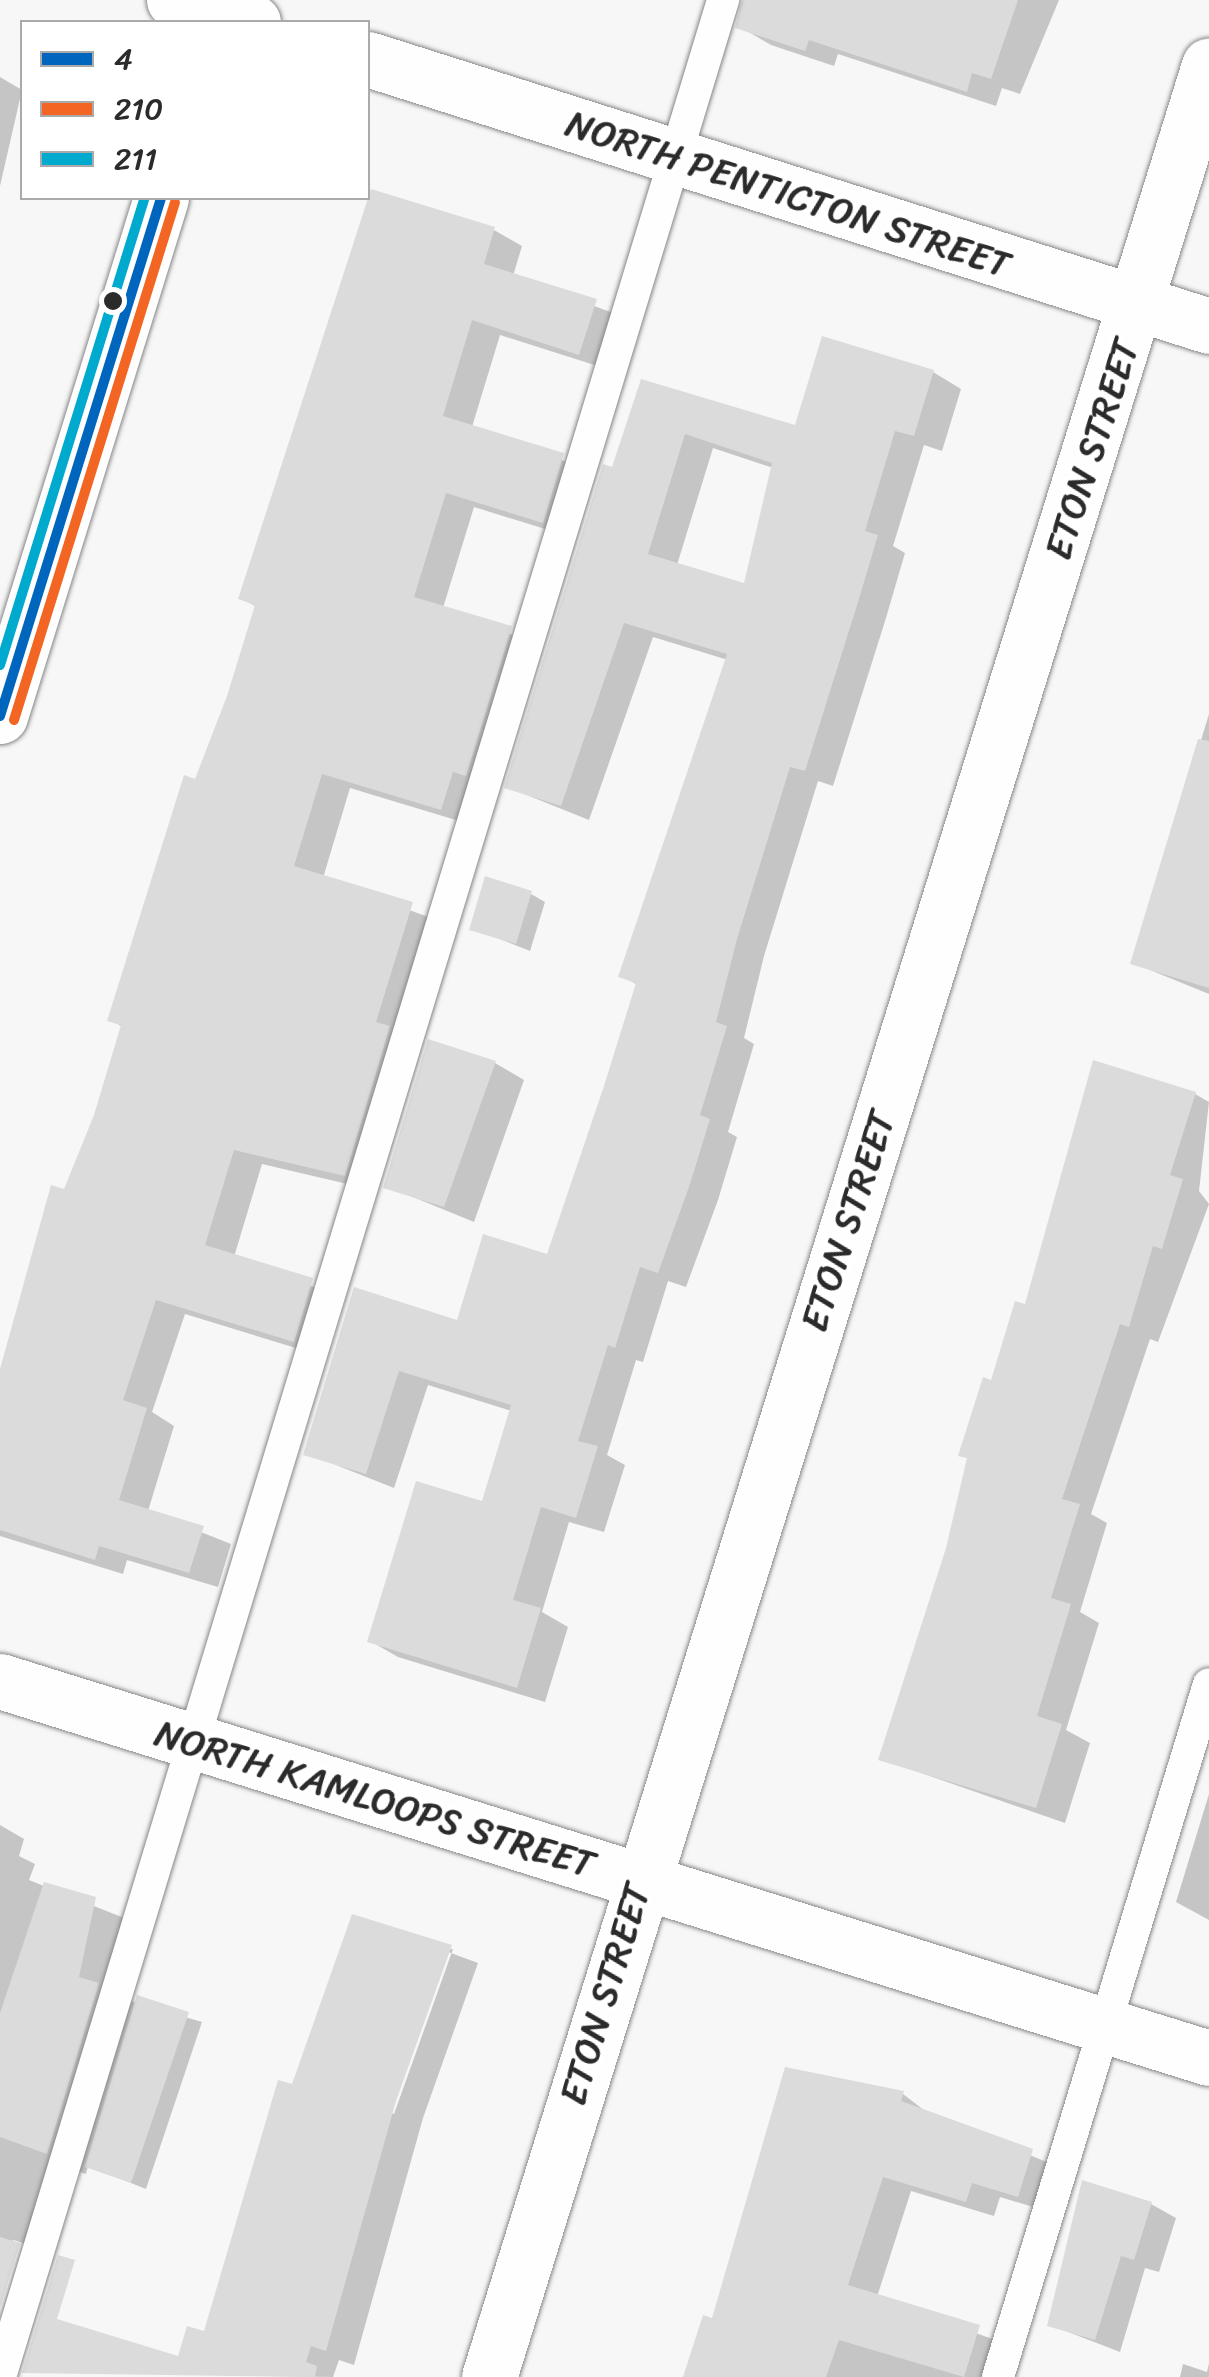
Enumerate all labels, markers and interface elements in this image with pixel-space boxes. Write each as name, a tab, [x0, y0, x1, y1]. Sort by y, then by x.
legend	[20, 20, 370, 200]
text: 4	[114, 32, 133, 86]
text: 210	[114, 82, 163, 136]
street label: NORTH PENTICTON STREET	[560, 101, 1016, 287]
text: 211	[114, 132, 157, 186]
unlabelled marker	[103, 291, 123, 311]
street label: ETON STREET	[1034, 331, 1150, 567]
street label: ETON STREET	[790, 1103, 906, 1339]
street label: NORTH KAMLOOPS STREET	[147, 1709, 603, 1889]
street label: ETON STREET	[549, 1876, 661, 2112]

